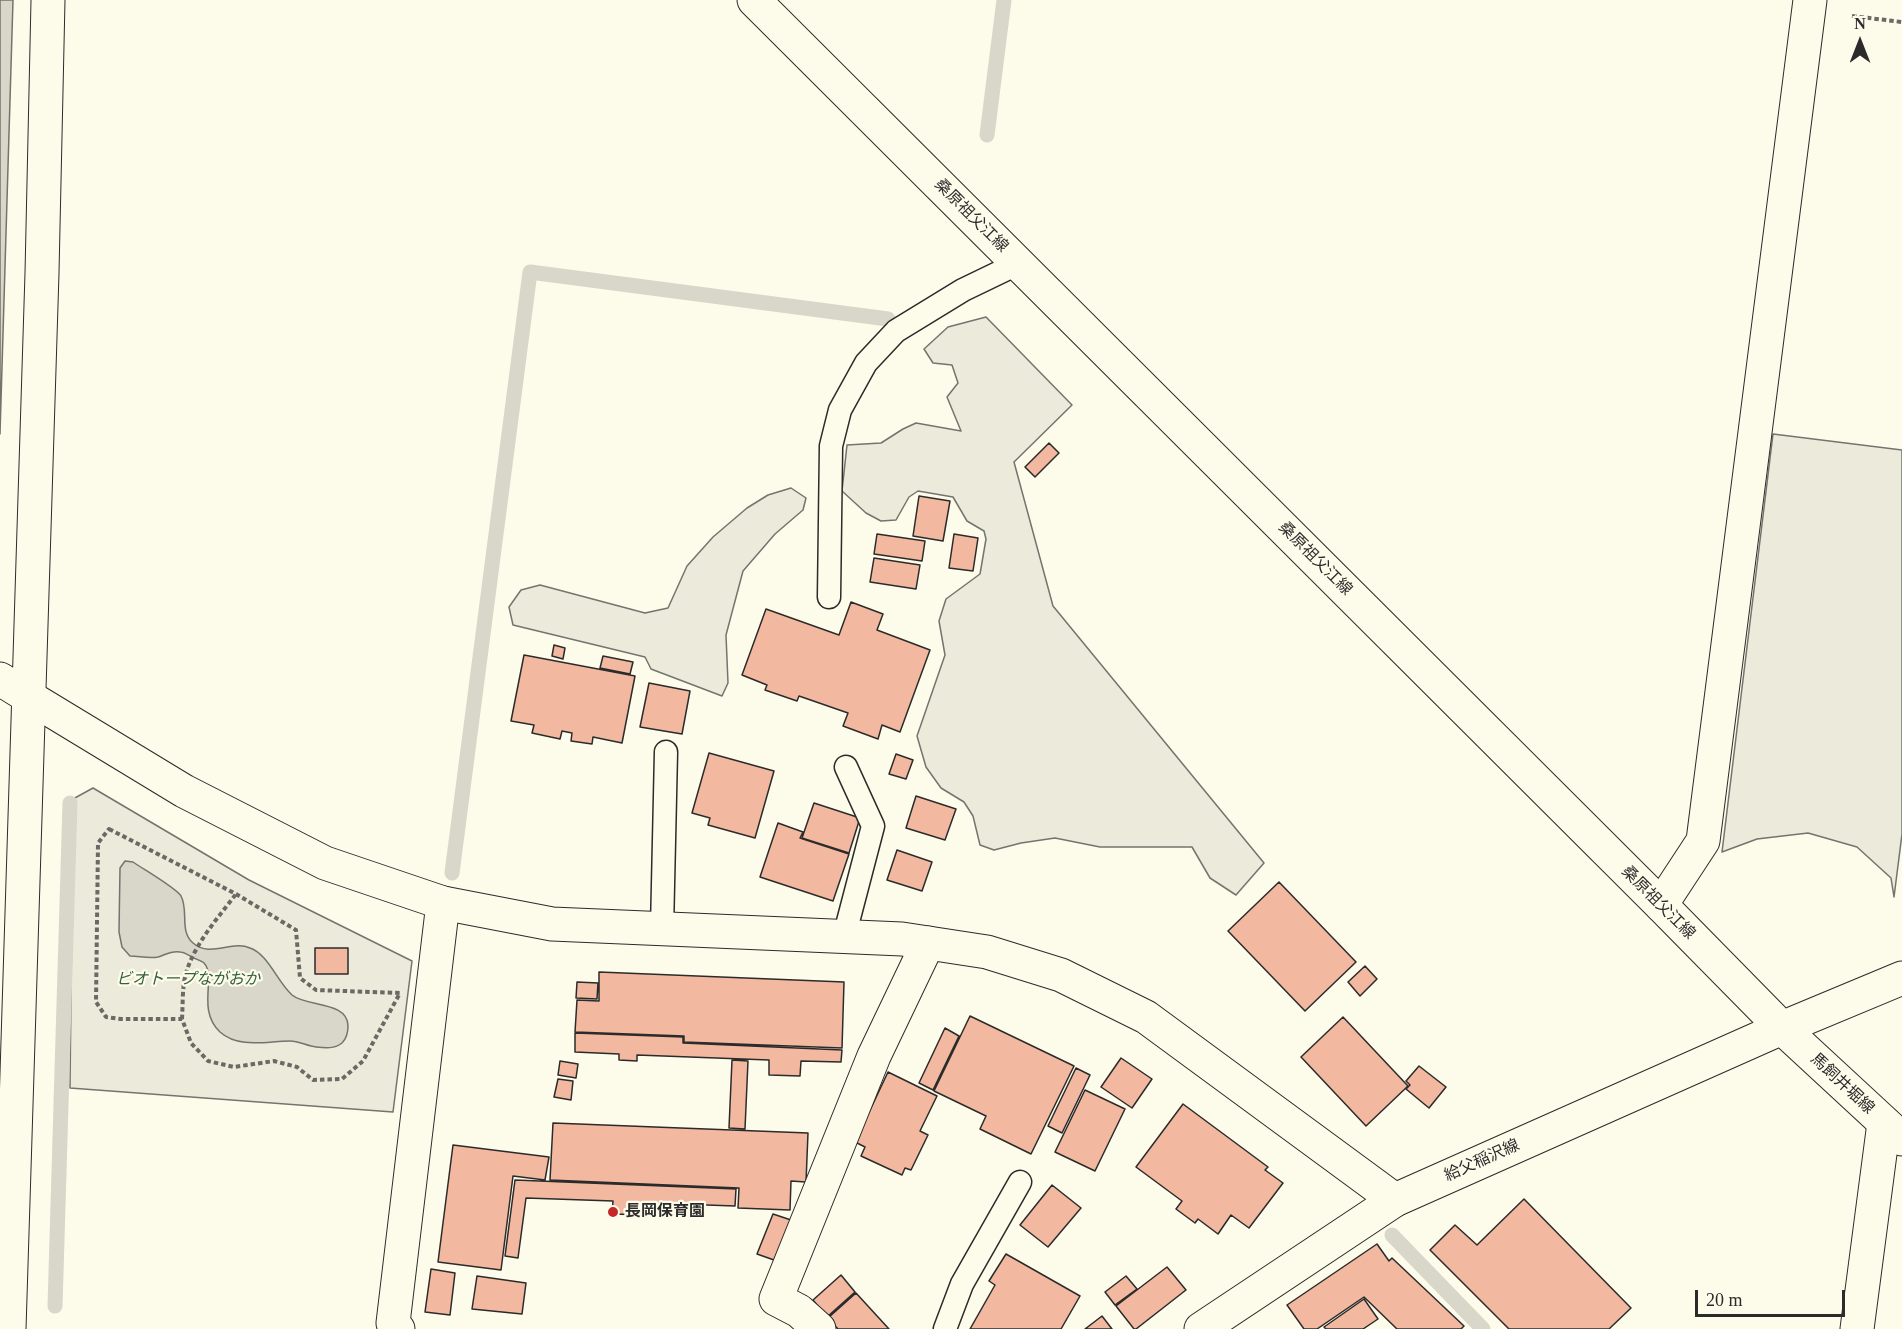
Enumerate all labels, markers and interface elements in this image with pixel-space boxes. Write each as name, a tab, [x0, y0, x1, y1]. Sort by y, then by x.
north arrow	[1830, 12, 1890, 72]
text: N	[1854, 15, 1866, 32]
street label: 桑原祖父江線	[930, 175, 1012, 257]
street label: 桑原祖父江線	[1274, 518, 1356, 600]
street label: 桑原祖父江線	[1617, 862, 1699, 944]
park label: ビオトープながおか	[116, 970, 260, 990]
street label: 馬飼井堀線	[1806, 1050, 1878, 1118]
street label: 給父稲沢線	[1442, 1136, 1522, 1186]
place label: 長岡保育園	[625, 1202, 705, 1222]
marker: 長岡保育園	[606, 1205, 620, 1219]
scale bar	[1698, 1278, 1848, 1316]
text: 20 m	[1706, 1290, 1743, 1310]

